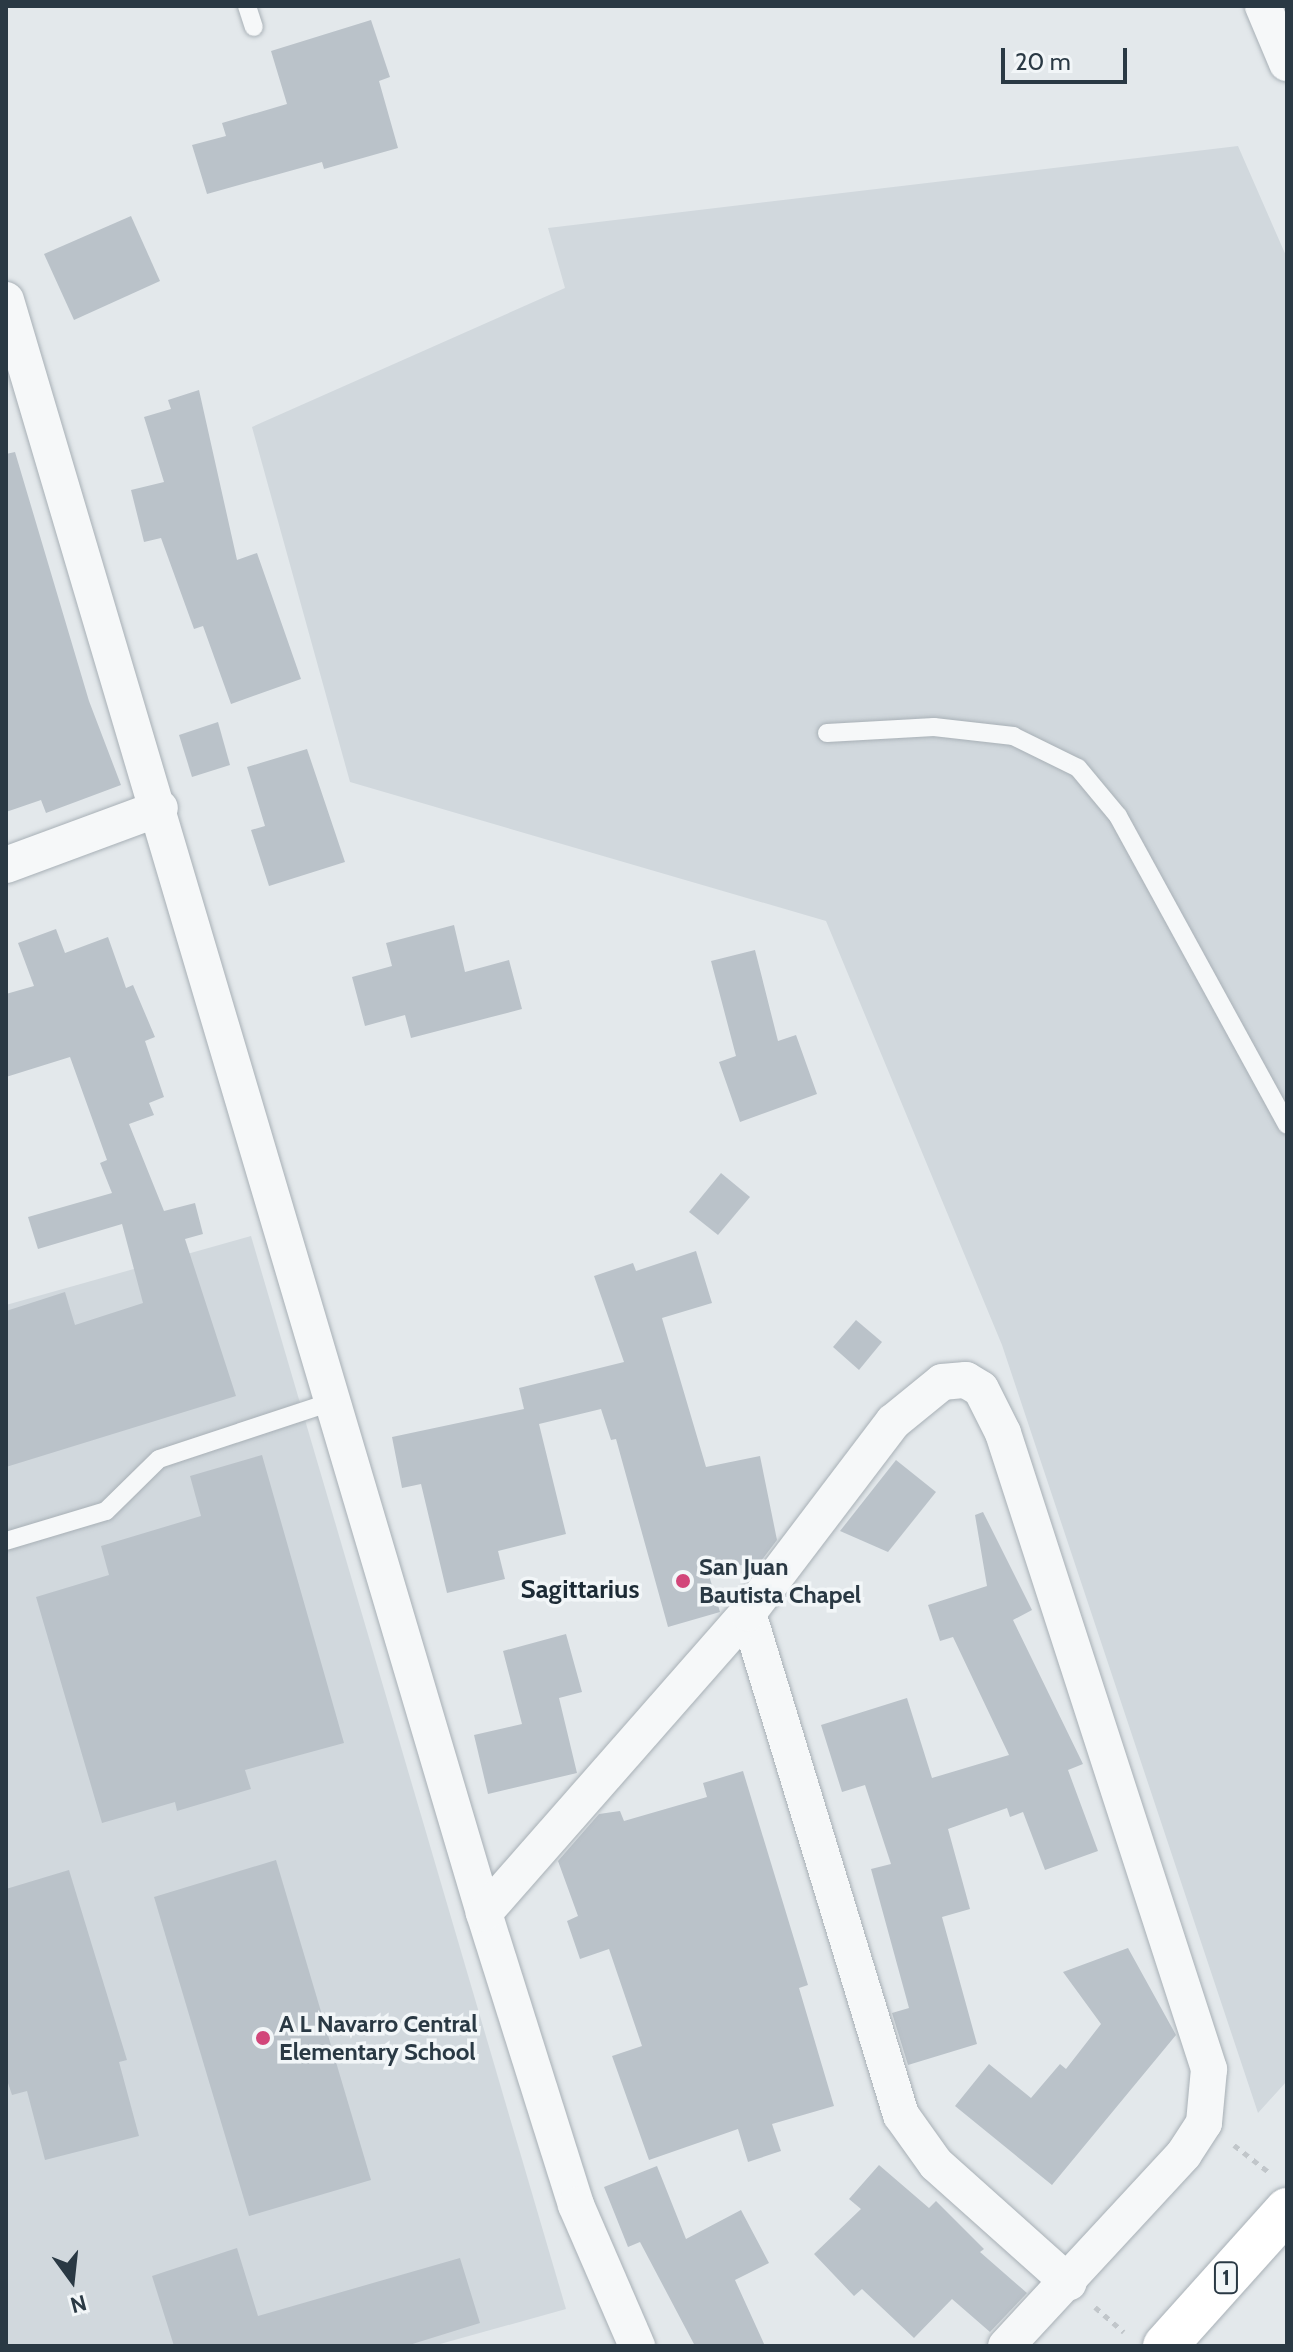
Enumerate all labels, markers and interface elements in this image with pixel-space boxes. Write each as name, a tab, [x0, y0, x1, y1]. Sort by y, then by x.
scale bar	[1005, 32, 1131, 82]
text: 20 m	[1015, 47, 1071, 76]
place label: San Juan Bautista Chapel	[699, 1553, 861, 1609]
marker: San Juan Bautista Chapel	[674, 1572, 692, 1590]
district label: Sagittarius	[521, 1574, 639, 1606]
place label: A L Navarro Central Elementary School	[279, 2010, 478, 2066]
marker: A L Navarro Central Elementary School	[254, 2029, 272, 2047]
north arrow	[32, 2240, 112, 2320]
road number: 1	[1212, 2260, 1240, 2296]
text: N	[67, 2289, 89, 2319]

